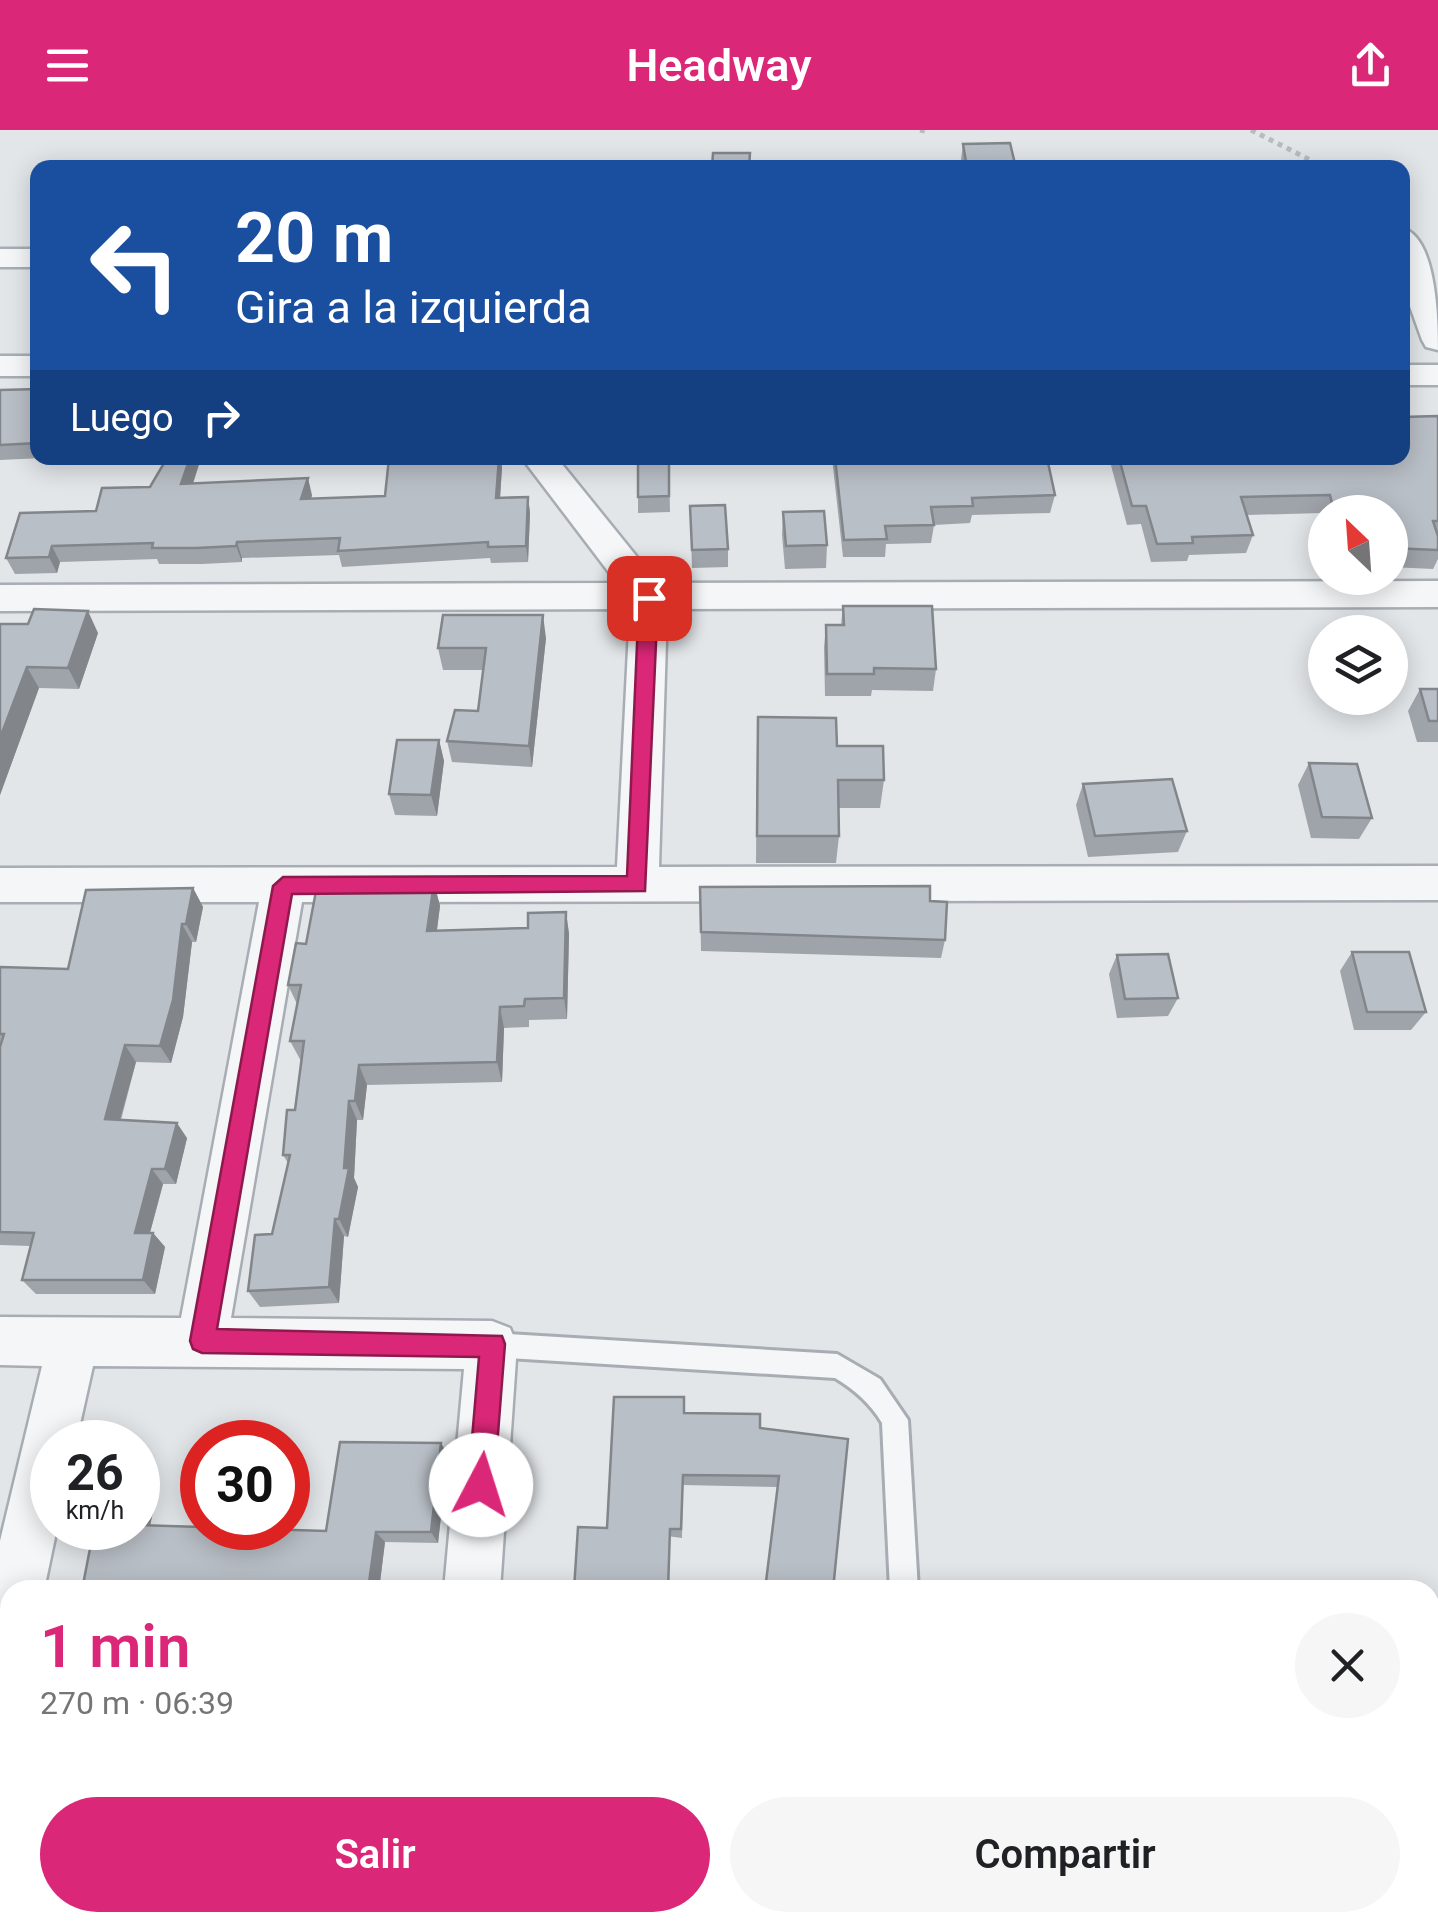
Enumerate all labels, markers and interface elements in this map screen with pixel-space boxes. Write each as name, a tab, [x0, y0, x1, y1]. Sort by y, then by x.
icon: menu	[40, 38, 95, 93]
icon: share	[1343, 38, 1398, 93]
text: Headway	[627, 39, 812, 92]
text: 20 m	[235, 197, 393, 279]
icon: left	[70, 200, 200, 330]
text: Gira a la izquierda	[235, 281, 592, 334]
icon: right	[194, 390, 249, 445]
text: Luego	[70, 396, 174, 440]
north arrow	[1308, 495, 1408, 595]
map controls	[1308, 495, 1408, 715]
pin	[607, 556, 692, 641]
icon: arrive	[622, 571, 677, 626]
button: layers	[1308, 615, 1408, 715]
speed limit sign: 30	[180, 1420, 310, 1550]
position arrow	[429, 1433, 533, 1537]
text: 26	[66, 1444, 124, 1502]
text: km/h	[66, 1496, 124, 1525]
text: 1 min	[40, 1611, 190, 1682]
button: close	[1295, 1613, 1400, 1718]
text: 270 m · 06:39	[40, 1684, 234, 1722]
button: Salir	[40, 1797, 710, 1912]
button: Compartir	[730, 1797, 1400, 1912]

